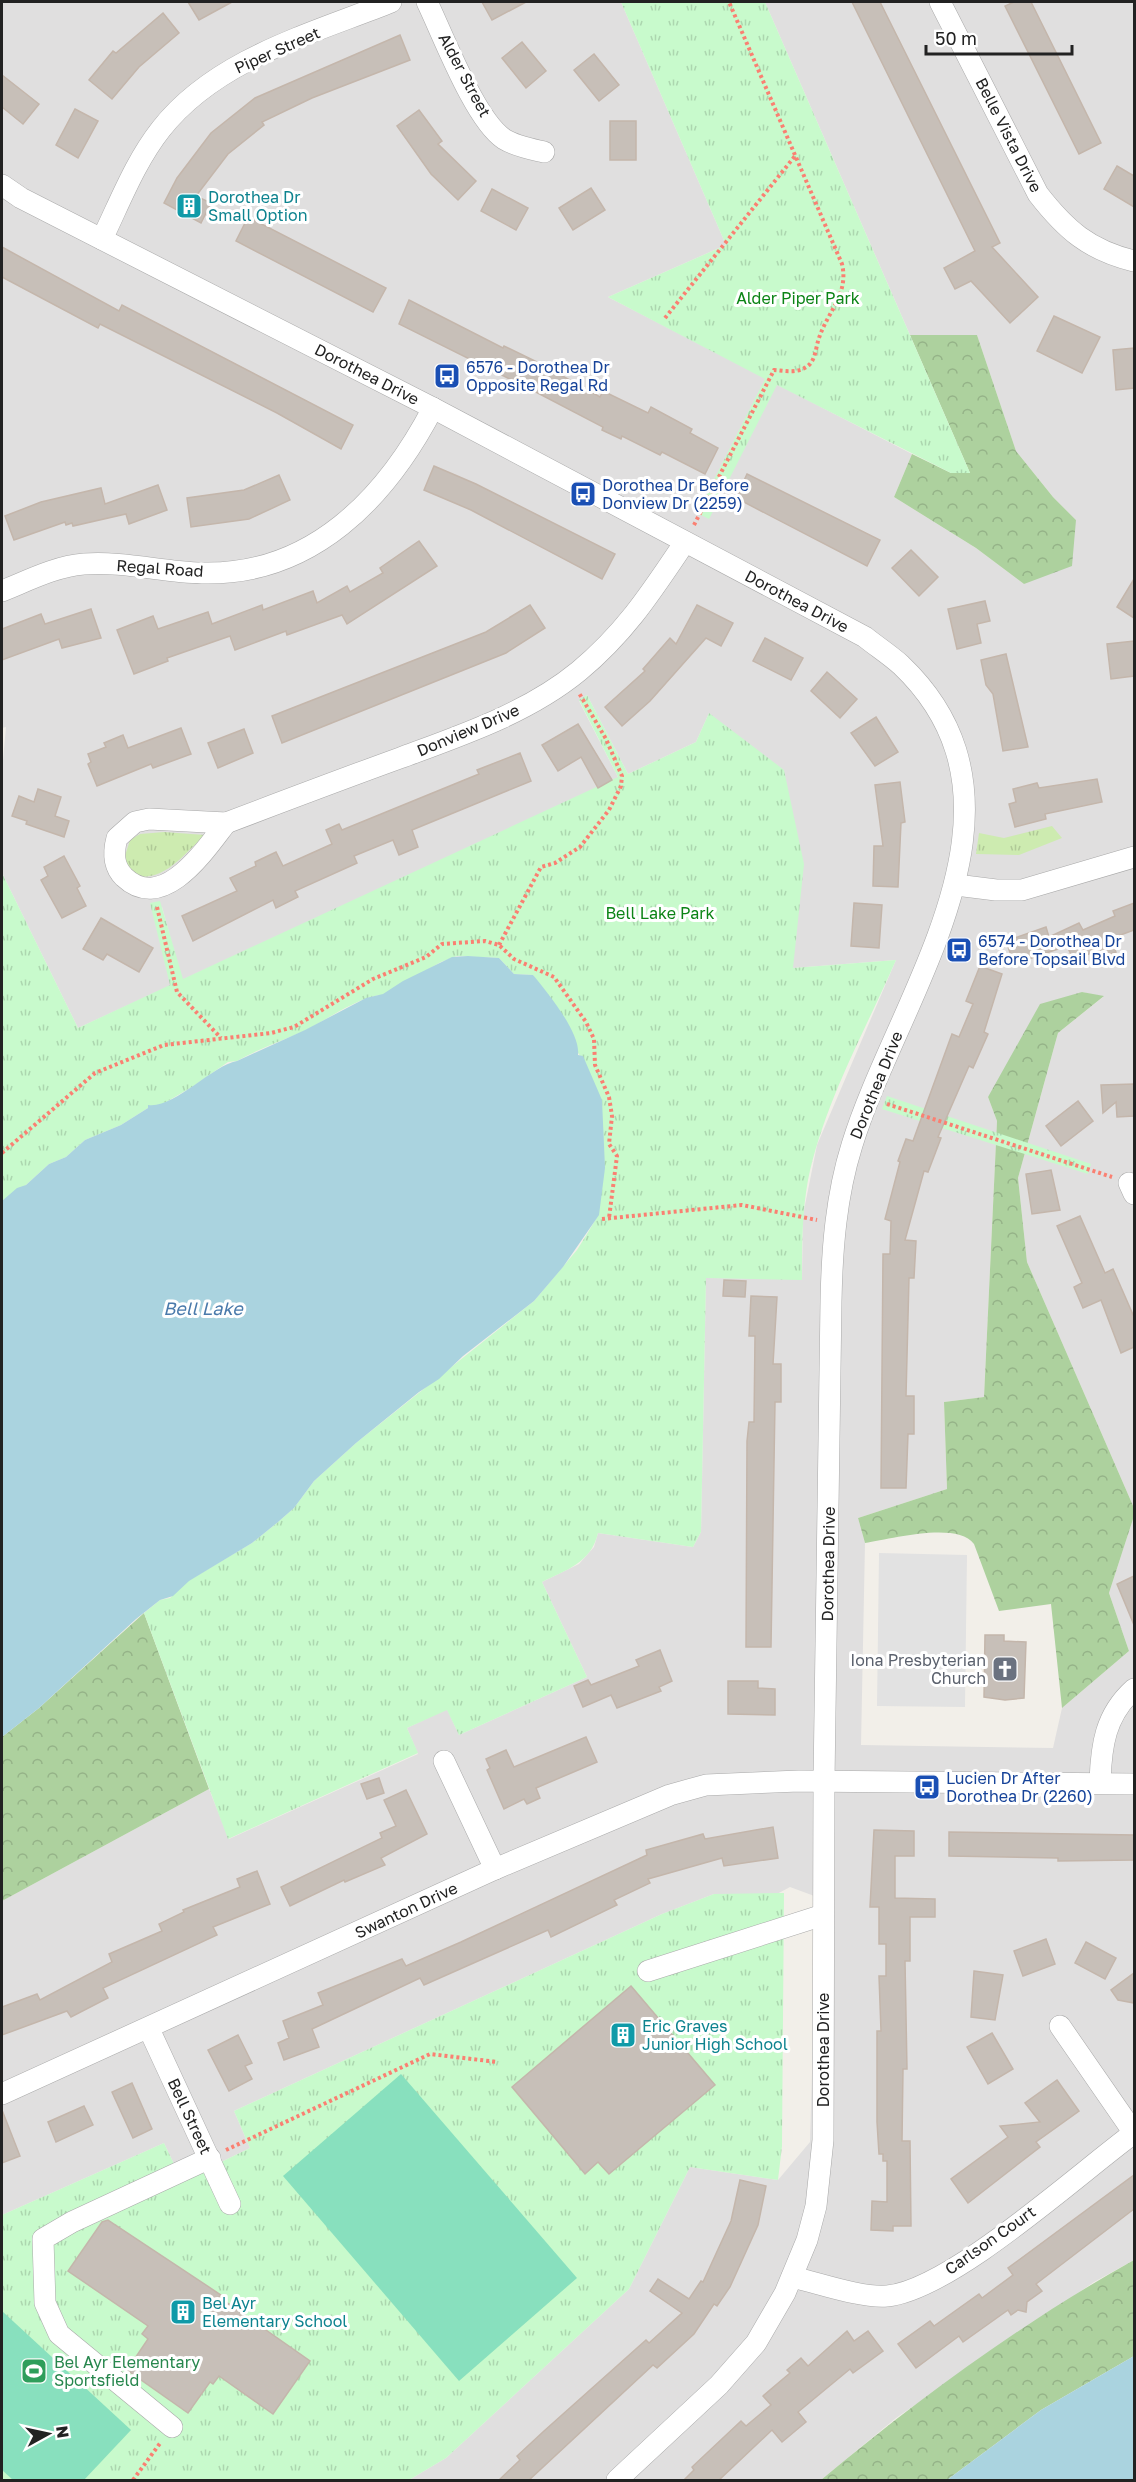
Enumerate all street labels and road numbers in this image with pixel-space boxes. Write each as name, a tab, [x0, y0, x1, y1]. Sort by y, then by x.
street label: Piper Street	[231, 22, 323, 78]
street label: Alder Street	[435, 30, 495, 120]
street label: Belle Vista Drive	[972, 74, 1046, 196]
street label: Dorothea Drive	[311, 339, 423, 409]
street label: Regal Road	[116, 555, 204, 581]
street label: Dorothea Drive	[742, 565, 852, 637]
street label: Donview Drive	[414, 699, 522, 761]
street label: Dorothea Drive	[845, 1028, 907, 1142]
street label: Dorothea Drive	[817, 1506, 839, 1622]
street label: Swanton Drive	[352, 1877, 460, 1943]
street label: Dorothea Drive	[813, 1993, 833, 2107]
street label: Bell Street	[164, 2075, 216, 2157]
street label: Carlson Court	[941, 2201, 1039, 2279]

